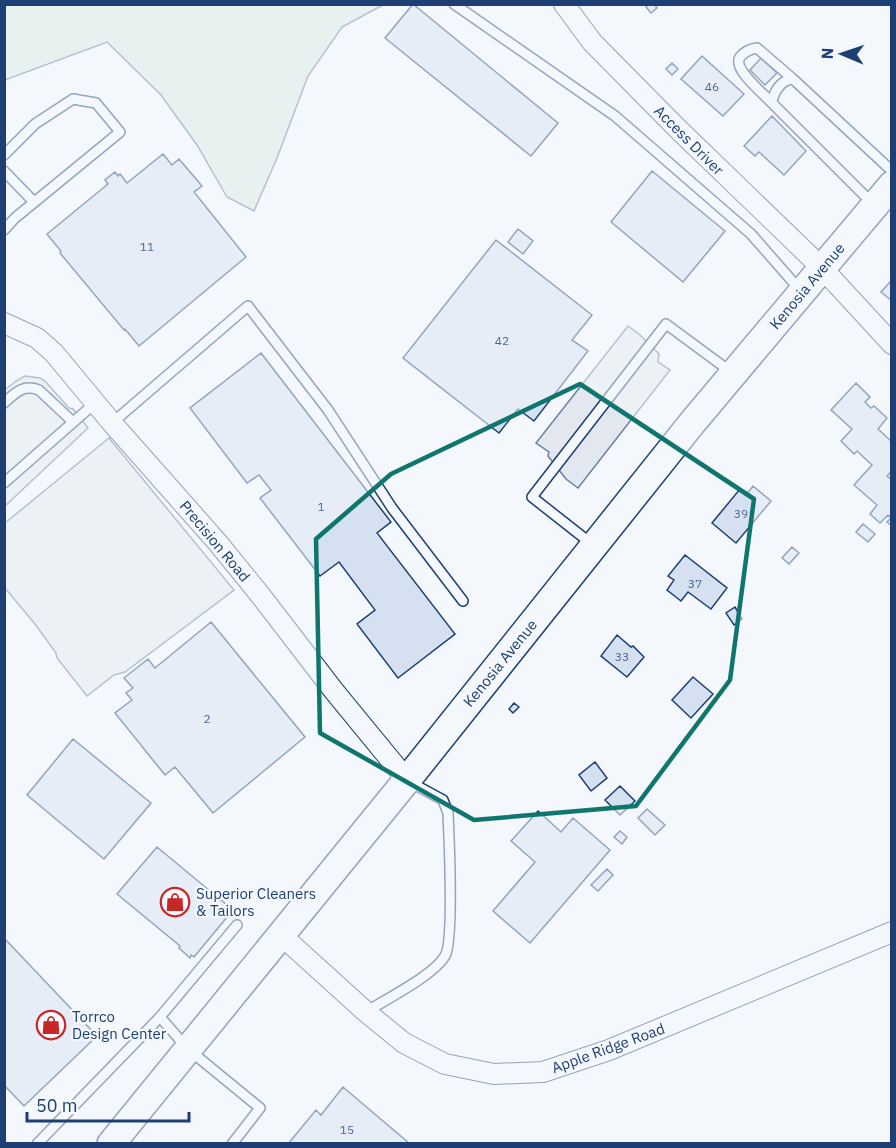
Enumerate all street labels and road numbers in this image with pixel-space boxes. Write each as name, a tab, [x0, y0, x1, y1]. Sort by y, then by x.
street label: Access Driver	[650, 101, 728, 179]
street label: Kenosia Avenue	[765, 239, 849, 333]
street label: Precision Road	[176, 497, 254, 585]
street label: Kenosia Avenue	[459, 615, 541, 711]
street label: Apple Ridge Road	[549, 1019, 667, 1077]

